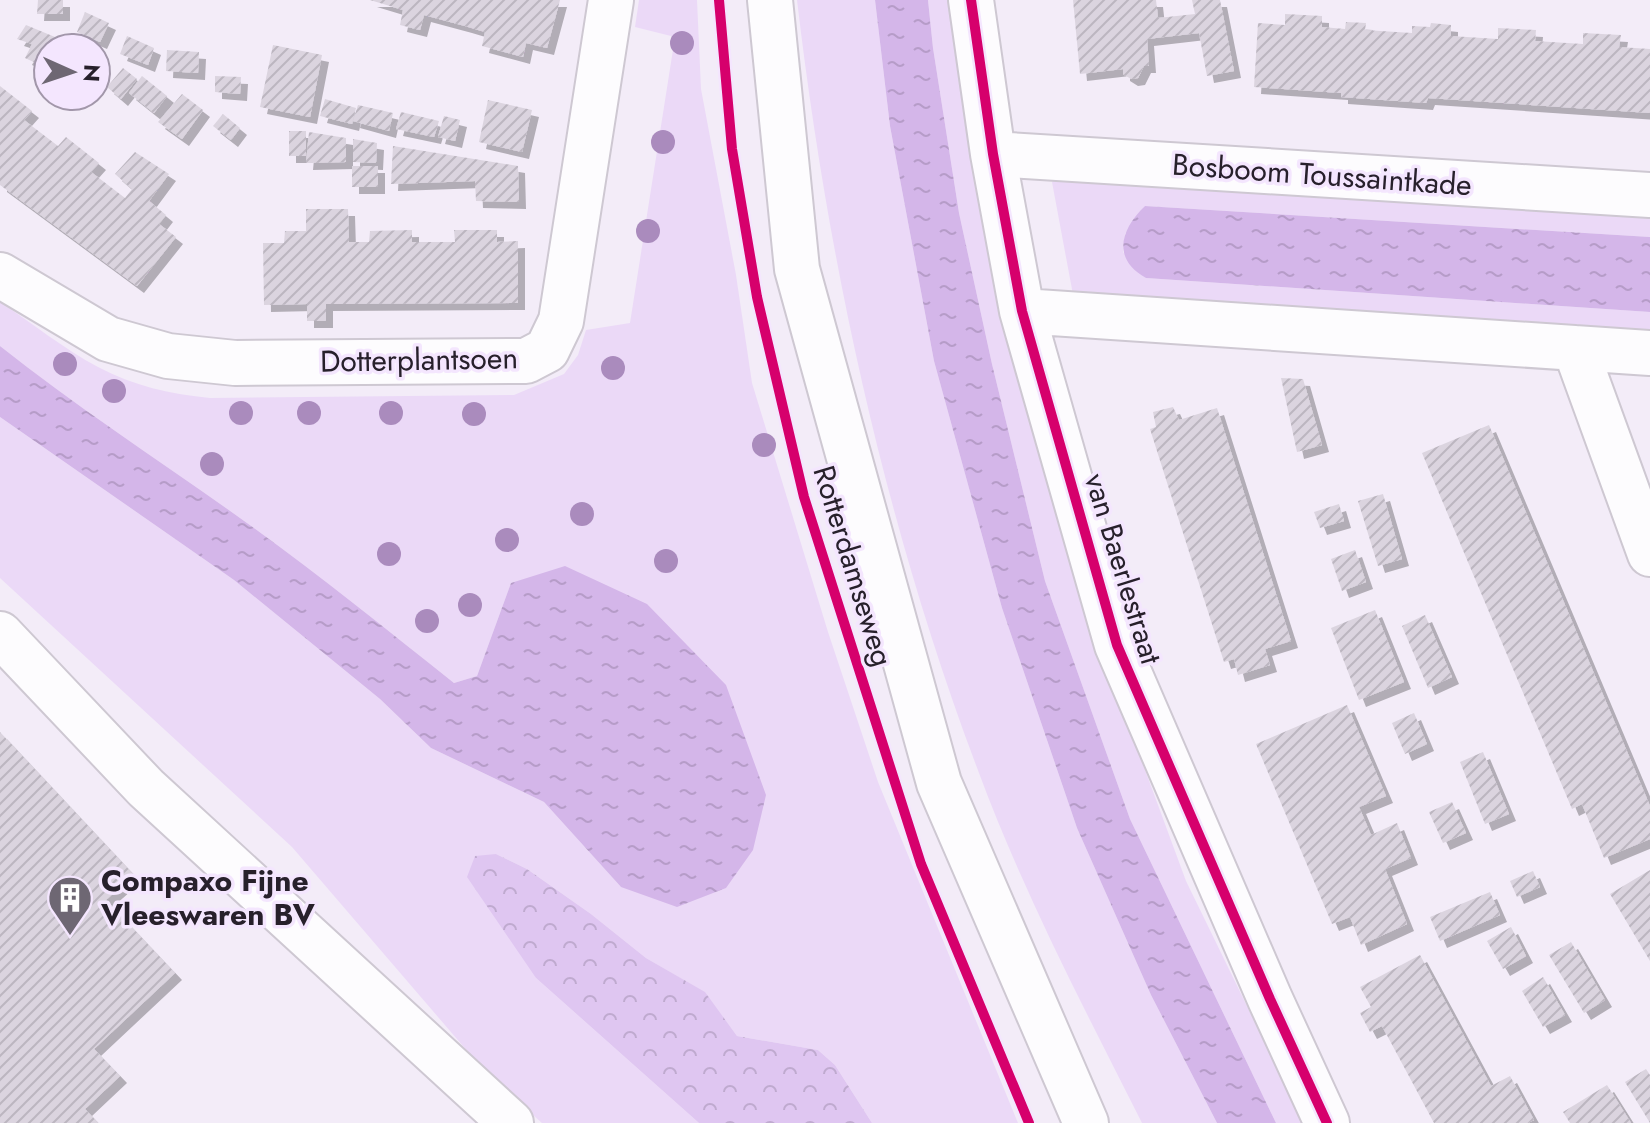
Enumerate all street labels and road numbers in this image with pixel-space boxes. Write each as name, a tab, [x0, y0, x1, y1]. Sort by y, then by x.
street label: Bosboom Toussaintkade	[1171, 143, 1473, 206]
street label: Dotterplantsoen	[320, 336, 518, 383]
street label: Rotterdamseweg	[803, 460, 904, 672]
street label: van Baerlestraat	[1074, 468, 1173, 670]

